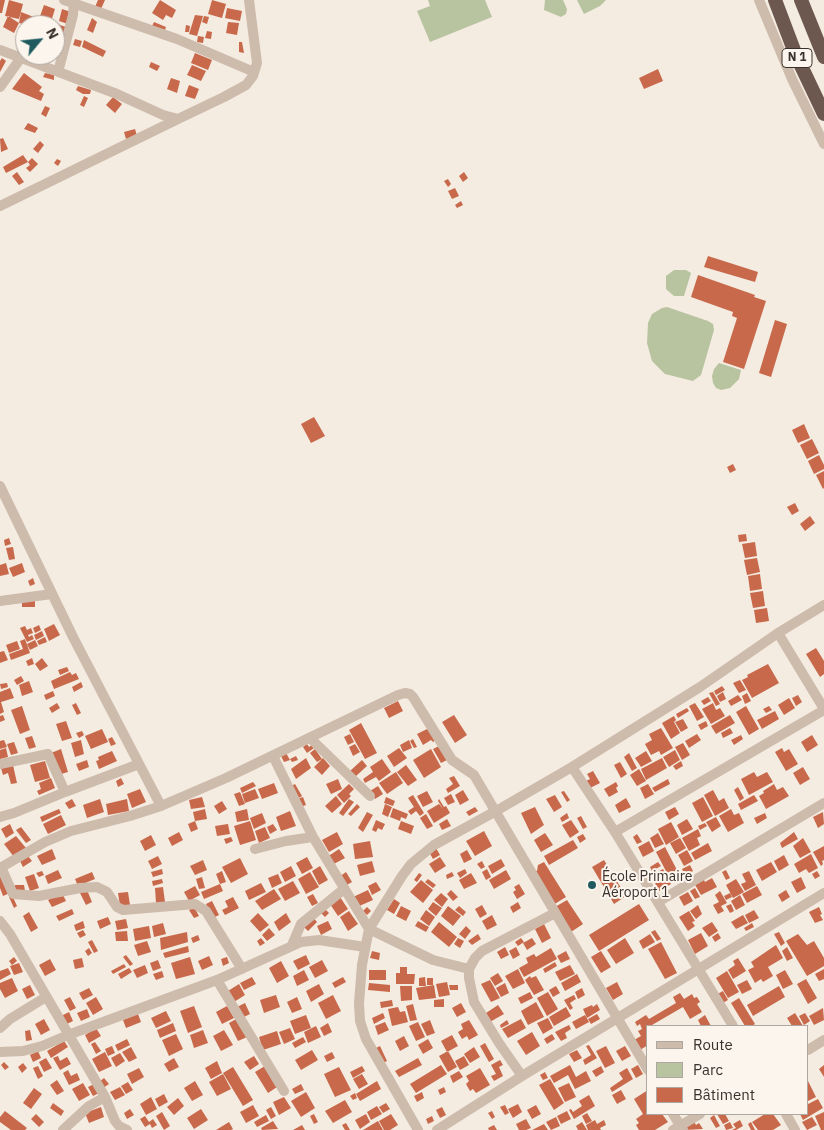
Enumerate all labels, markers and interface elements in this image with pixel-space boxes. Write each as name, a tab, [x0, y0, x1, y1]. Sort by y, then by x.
north arrow	[15, 15, 65, 65]
text: N	[42, 25, 63, 42]
road number: N 1	[782, 48, 812, 68]
place label: École Primaire Aéroport 1	[602, 869, 693, 902]
marker: École Primaire Aéroport 1	[586, 879, 598, 891]
legend	[646, 1025, 809, 1115]
text: Route	[693, 1035, 733, 1054]
text: Parc	[693, 1060, 723, 1079]
text: Bâtiment	[693, 1085, 755, 1104]

